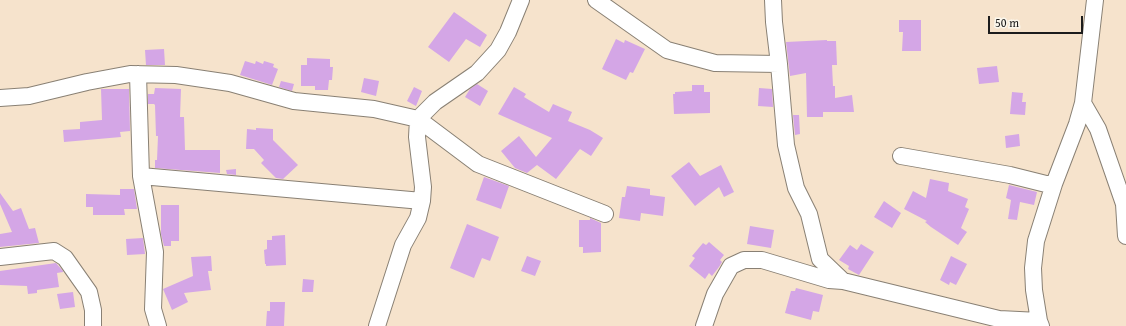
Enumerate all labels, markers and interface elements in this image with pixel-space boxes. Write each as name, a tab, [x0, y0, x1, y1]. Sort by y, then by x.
scale bar	[990, 8, 1085, 34]
text: 50 m	[995, 14, 1019, 31]

